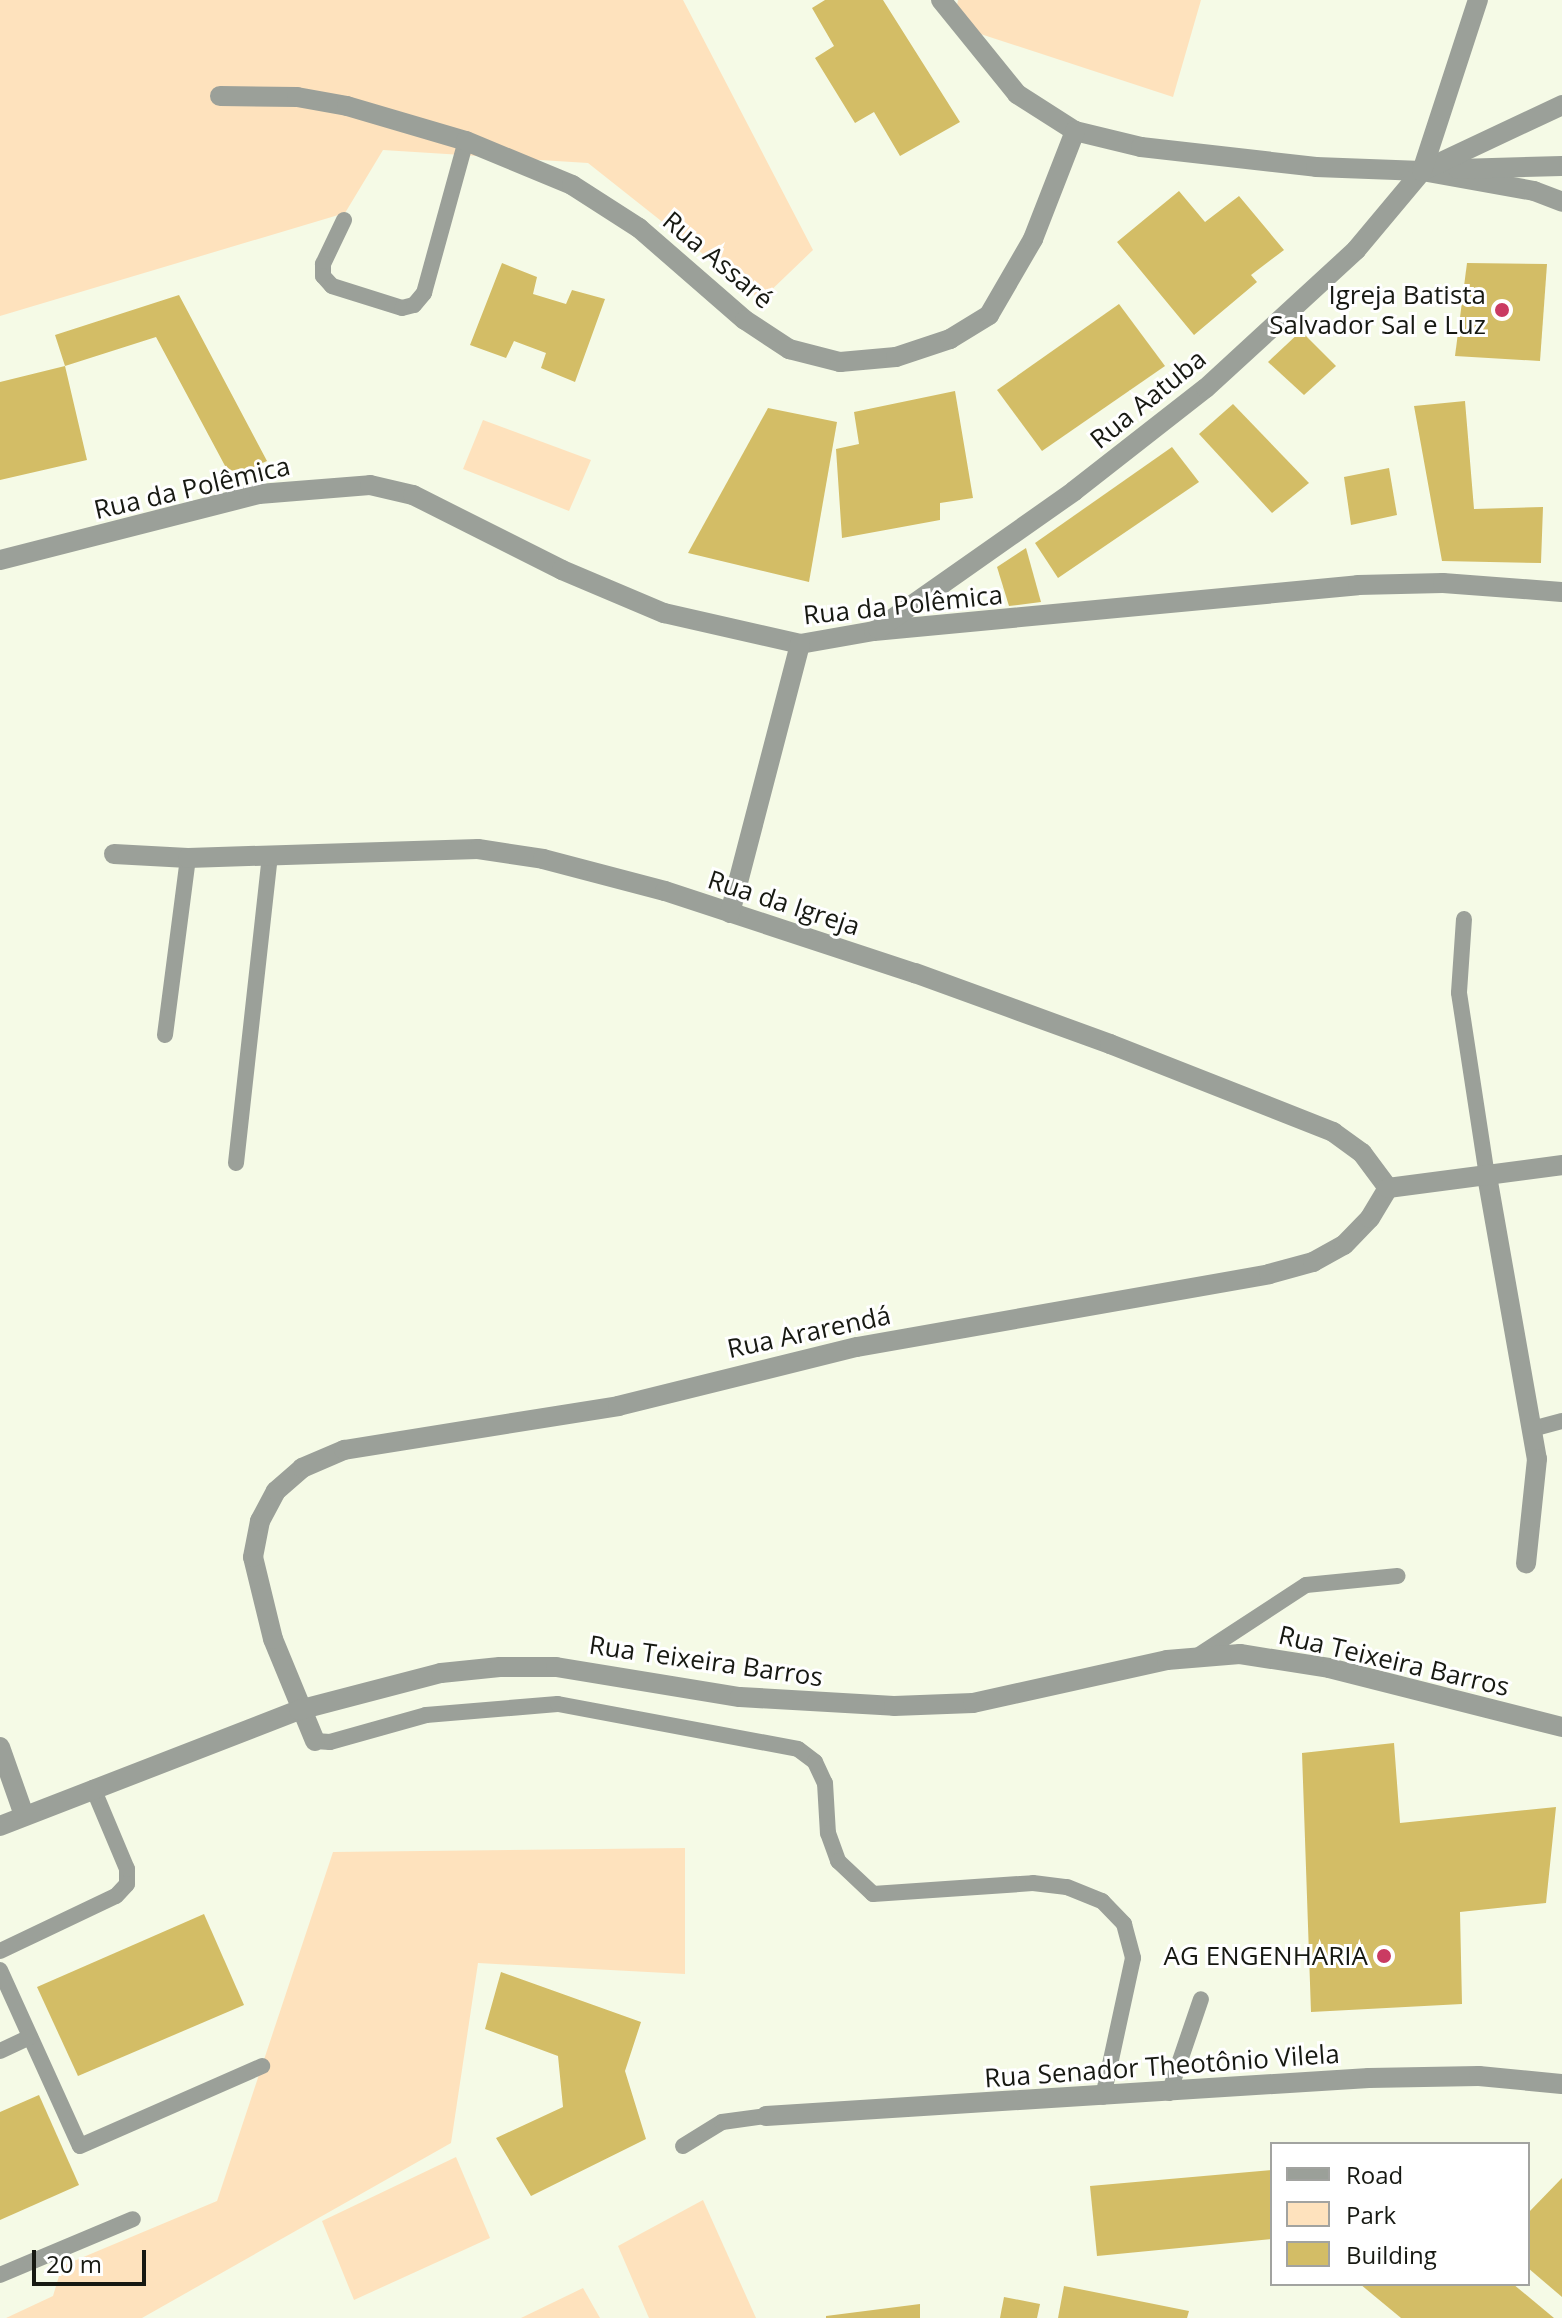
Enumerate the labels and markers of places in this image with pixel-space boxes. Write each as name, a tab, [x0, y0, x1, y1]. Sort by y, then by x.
place label: Igreja Batista Salvador Sal e Luz	[1269, 279, 1486, 340]
marker: Igreja Batista Salvador Sal e Luz	[1493, 301, 1511, 319]
place label: AG ENGENHARIA	[1164, 1940, 1368, 1972]
marker: AG ENGENHARIA	[1375, 1947, 1393, 1965]

